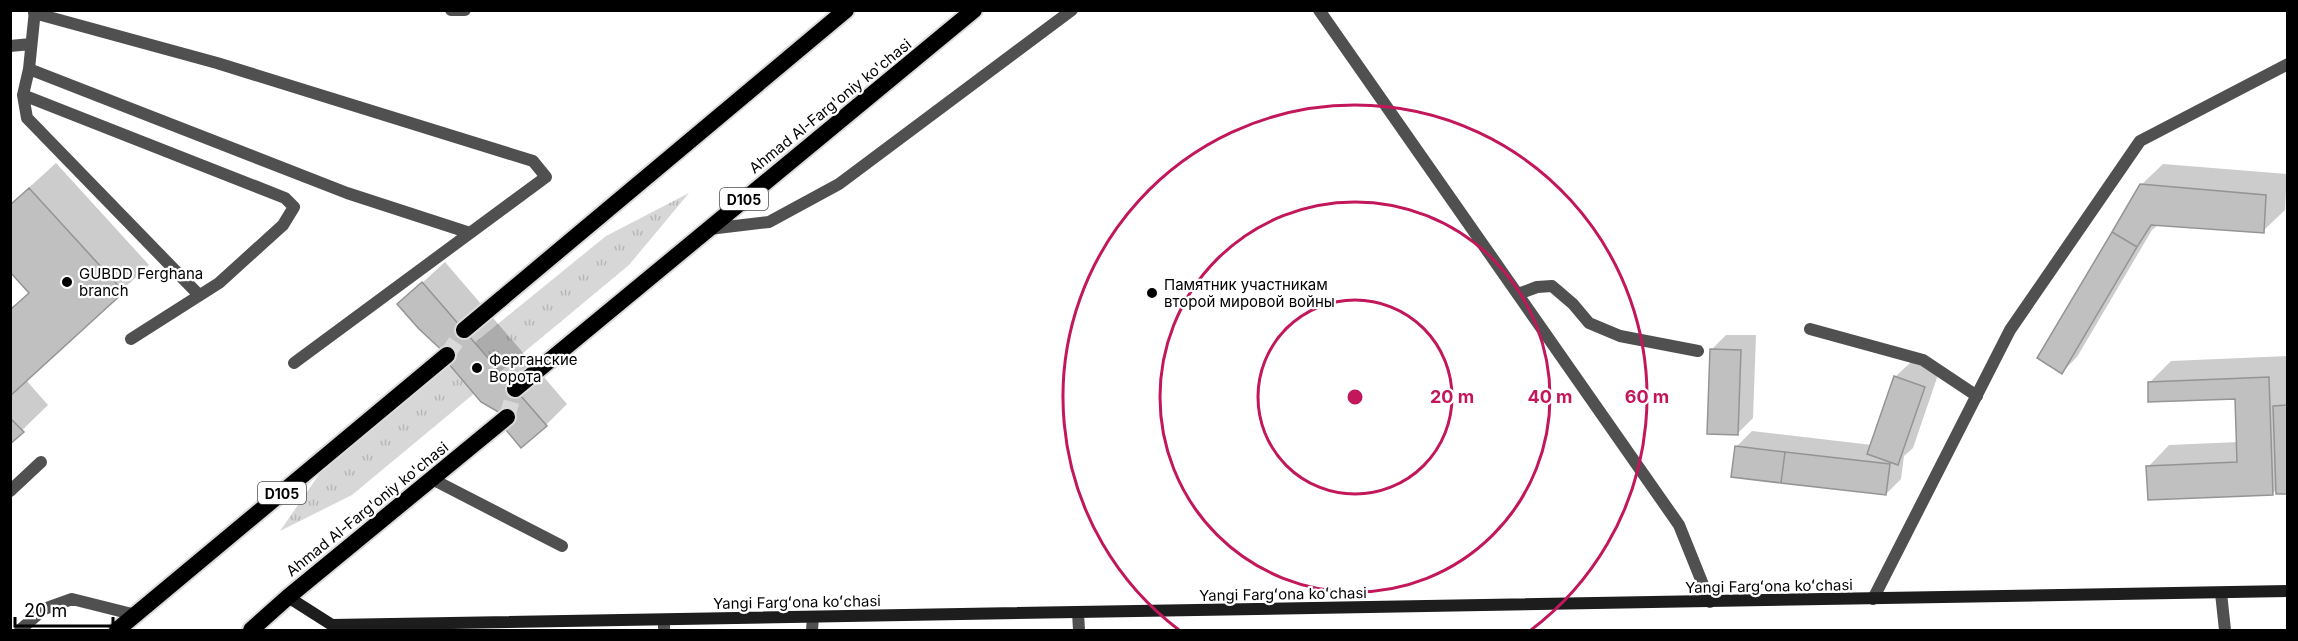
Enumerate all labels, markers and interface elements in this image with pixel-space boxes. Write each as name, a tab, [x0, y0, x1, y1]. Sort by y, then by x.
street label: Ahmad Al-Farg'oniy ko'chasi	[745, 35, 915, 177]
road number: D105	[720, 188, 768, 210]
place label: GUBDD Ferghana branch	[79, 264, 203, 300]
marker: GUBDD Ferghana branch	[60, 275, 74, 289]
place label: Памятник участникам второй мировой войны	[1164, 275, 1335, 311]
marker: Памятник участникам второй мировой войны	[1145, 286, 1159, 300]
place label: Ферганские Ворота	[489, 350, 578, 386]
marker: Ферганские Ворота	[470, 361, 484, 375]
text: 20 m	[1430, 386, 1474, 407]
text: 40 m	[1528, 386, 1573, 407]
text: 60 m	[1625, 386, 1669, 407]
centre of rings	[1345, 387, 1365, 407]
street label: Ahmad Al-Farg'oniy ko'chasi	[282, 438, 452, 580]
road number: D105	[258, 482, 306, 504]
street label: Yangi Fargʻona koʻchasi	[1685, 575, 1853, 597]
street label: Yangi Fargʻona koʻchasi	[1199, 583, 1367, 605]
scale bar	[15, 590, 112, 628]
street label: Yangi Fargʻona koʻchasi	[713, 591, 881, 613]
text: 20 m	[24, 600, 67, 621]

